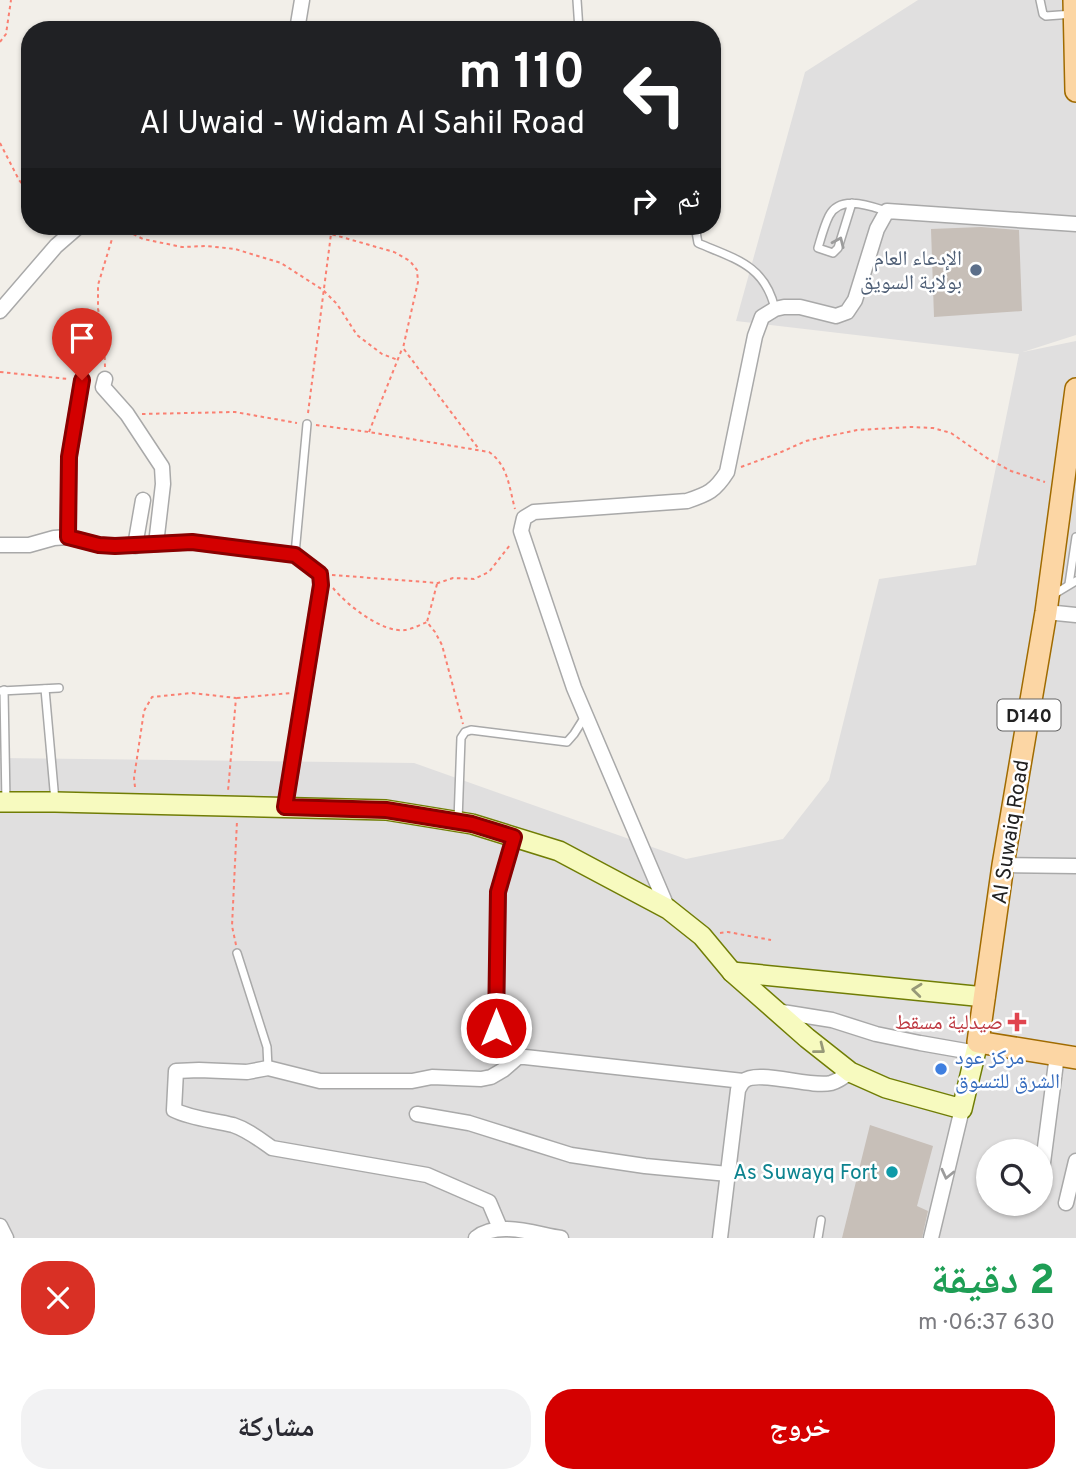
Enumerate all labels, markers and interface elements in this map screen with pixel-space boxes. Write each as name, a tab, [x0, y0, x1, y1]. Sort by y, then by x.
text: 110 m	[458, 44, 585, 106]
icon: left	[609, 49, 700, 140]
text: Al Uwaid - Widam Al Sahil Road	[139, 105, 585, 145]
icon: right	[625, 182, 663, 220]
text: ثم	[677, 184, 700, 217]
one-way arrow	[830, 237, 844, 250]
place label: الإدعاء العام بولاية السويق	[860, 246, 962, 297]
marker: الإدعاء العام بولاية السويق	[968, 262, 984, 278]
pin	[52, 308, 112, 380]
icon: arrive	[63, 319, 101, 357]
road number: D140	[998, 700, 1060, 730]
street label: Al Suwaiq Road	[987, 758, 1036, 906]
one-way arrow	[911, 983, 923, 998]
position arrow	[459, 991, 533, 1065]
place label: صيدلية مسقط	[895, 1010, 1003, 1037]
marker: صيدلية مسقط	[1009, 1014, 1025, 1030]
one-way arrow	[813, 1040, 825, 1053]
place label: مركز عود الشرق للتسوق	[955, 1045, 1060, 1096]
marker: مركز عود الشرق للتسوق	[933, 1061, 949, 1077]
map controls	[976, 1139, 1053, 1216]
button: search	[976, 1139, 1053, 1216]
place label: As Suwayq Fort	[733, 1160, 878, 1187]
marker: As Suwayq Fort	[884, 1164, 900, 1180]
one-way arrow	[941, 1168, 956, 1180]
text: 2 دقيقة	[930, 1256, 1055, 1309]
button: close	[21, 1261, 95, 1335]
text: 630 m · 06:37	[918, 1309, 1055, 1338]
button: مشاركة	[21, 1389, 531, 1469]
button: خروج	[545, 1389, 1055, 1469]

